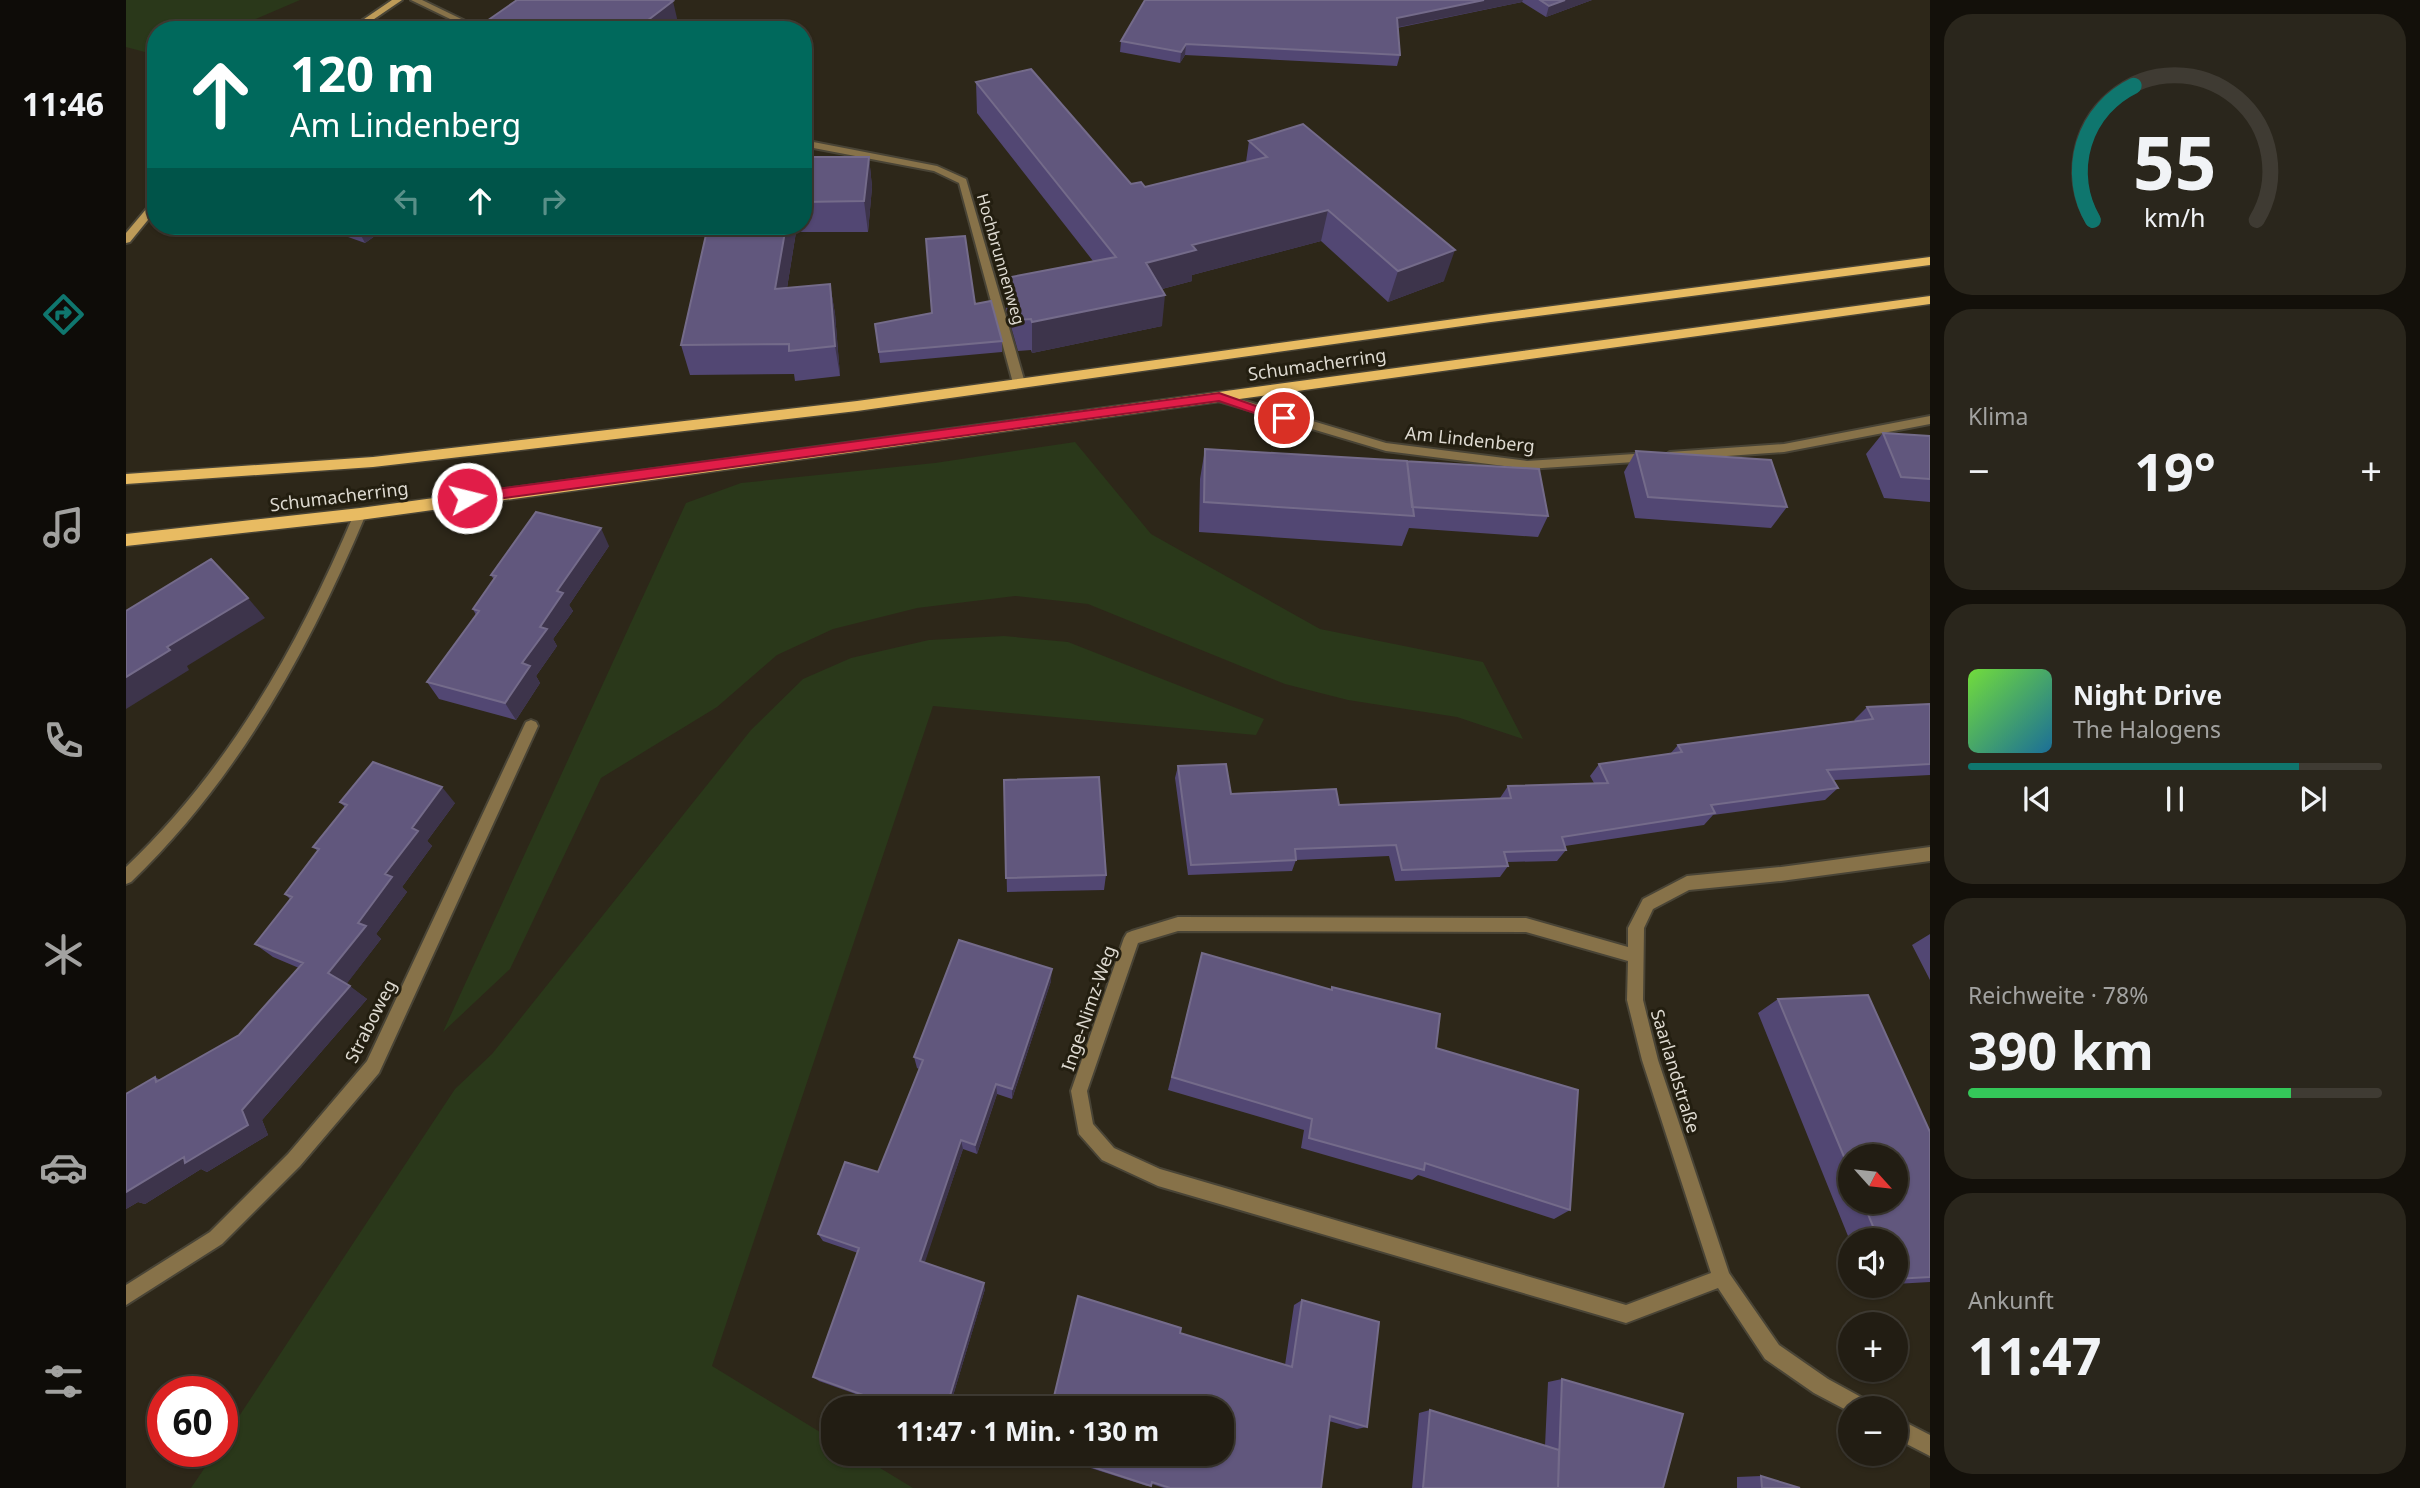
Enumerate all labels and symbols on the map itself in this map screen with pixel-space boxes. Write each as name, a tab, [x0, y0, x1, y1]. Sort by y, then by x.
street label: Hochbrunnenweg	[972, 191, 1030, 327]
street label: Schumacherring	[1246, 342, 1388, 386]
pin	[1254, 388, 1314, 448]
street label: Am Lindenberg	[1404, 420, 1536, 458]
position arrow	[430, 461, 504, 535]
street label: Schumacherring	[268, 476, 410, 516]
street label: Inge-Nimz-Weg	[1055, 942, 1121, 1074]
street label: Straboweg	[339, 975, 401, 1067]
street label: Saarlandstraße	[1646, 1006, 1706, 1136]
north arrow	[1838, 1144, 1908, 1214]
speed limit sign: 60	[147, 1376, 238, 1467]

